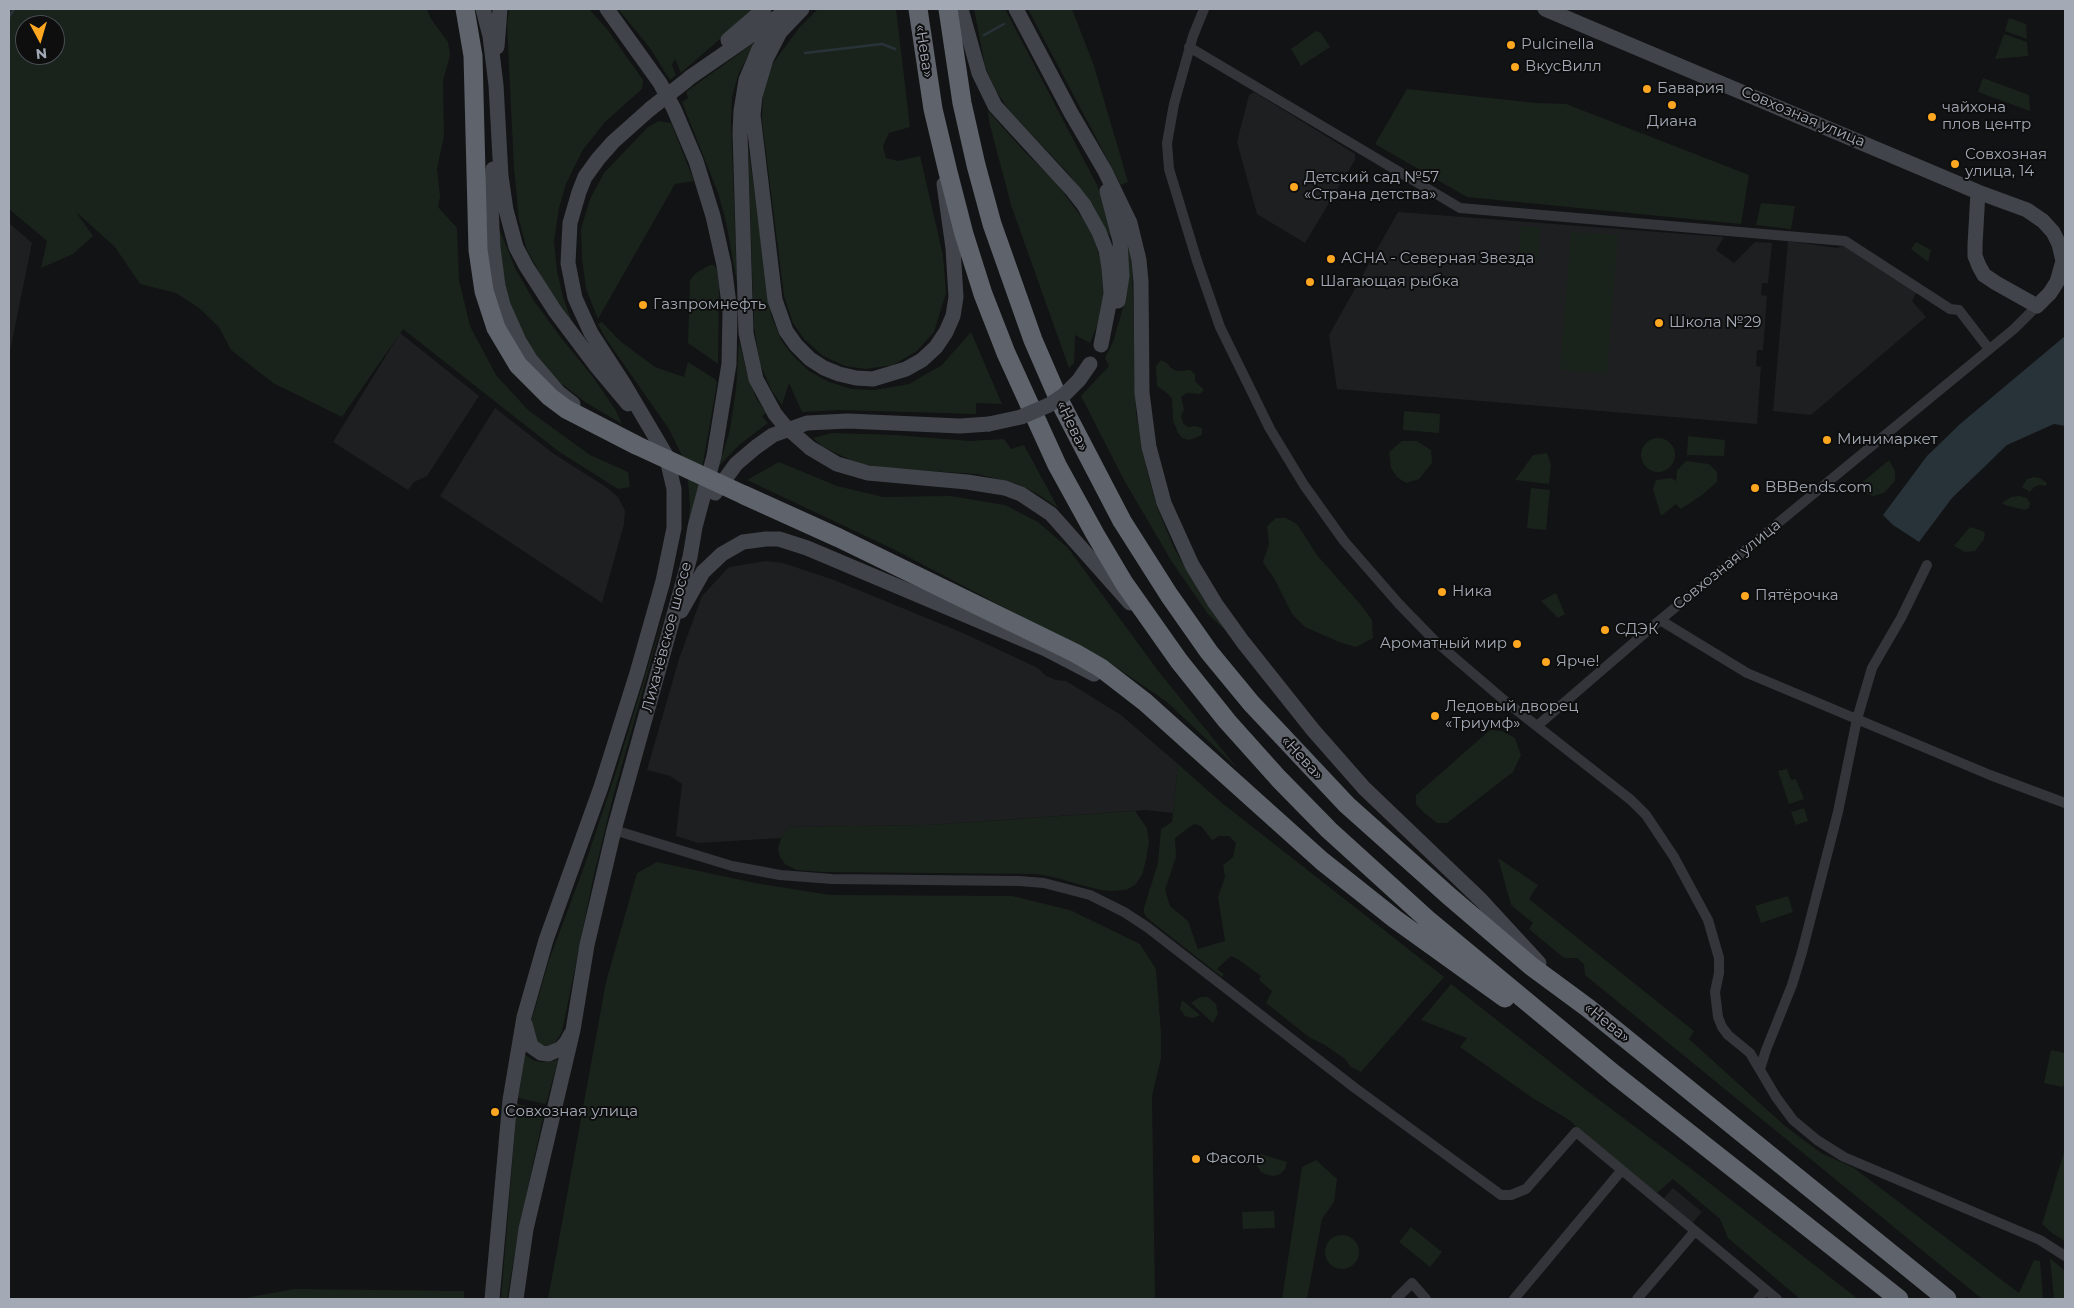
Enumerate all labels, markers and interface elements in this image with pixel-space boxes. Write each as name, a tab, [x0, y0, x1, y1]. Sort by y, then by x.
north arrow	[15, 15, 65, 65]
street label: «Нева»	[911, 23, 937, 79]
place label: Pulcinella	[1521, 36, 1594, 54]
marker: Pulcinella	[1505, 39, 1517, 51]
text: N	[35, 44, 48, 63]
place label: ВкусВилл	[1525, 58, 1602, 76]
marker: ВкусВилл	[1509, 61, 1521, 73]
place label: Бавария	[1657, 80, 1724, 98]
marker: Бавария	[1641, 83, 1653, 95]
street label: Совхозная улица	[1738, 83, 1868, 151]
marker: Диана	[1666, 99, 1678, 111]
place label: чайхона плов центр	[1942, 99, 2031, 134]
marker: чайхона плов центр	[1926, 111, 1938, 123]
place label: Диана	[1647, 113, 1697, 131]
place label: Совхозная улица, 14	[1965, 146, 2047, 181]
marker: Совхозная улица, 14	[1949, 158, 1961, 170]
place label: Детский сад №57 «Страна детства»	[1304, 169, 1439, 204]
marker: Детский сад №57 «Страна детства»	[1288, 181, 1300, 193]
place label: АСНА - Северная Звезда	[1341, 250, 1534, 268]
marker: АСНА - Северная Звезда	[1325, 253, 1337, 265]
place label: Шагающая рыбка	[1320, 273, 1459, 291]
marker: Шагающая рыбка	[1304, 276, 1316, 288]
place label: Газпромнефть	[653, 296, 766, 314]
marker: Газпромнефть	[637, 299, 649, 311]
place label: Школа №29	[1669, 314, 1761, 332]
marker: Школа №29	[1653, 317, 1665, 329]
street label: «Нева»	[1052, 398, 1092, 454]
place label: Минимаркет	[1837, 431, 1938, 449]
marker: Минимаркет	[1821, 434, 1833, 446]
place label: BBBends.com	[1765, 479, 1872, 497]
marker: BBBends.com	[1749, 482, 1761, 494]
street label: Совхозная улица	[1670, 516, 1784, 614]
street label: Лихачёвское шоссе	[638, 560, 696, 714]
place label: Ника	[1452, 583, 1492, 601]
marker: Ника	[1436, 586, 1448, 598]
place label: Пятёрочка	[1755, 587, 1839, 605]
marker: Пятёрочка	[1739, 590, 1751, 602]
place label: СДЭК	[1615, 621, 1658, 639]
marker: СДЭК	[1599, 624, 1611, 636]
place label: Ароматный мир	[1380, 635, 1507, 653]
marker: Ароматный мир	[1511, 638, 1523, 650]
place label: Ярче!	[1556, 653, 1599, 671]
marker: Ярче!	[1540, 656, 1552, 668]
place label: Ледовый дворец «Триумф»	[1445, 698, 1579, 733]
marker: Ледовый дворец «Триумф»	[1429, 710, 1441, 722]
street label: «Нева»	[1277, 732, 1327, 784]
street label: «Нева»	[1580, 999, 1634, 1047]
place label: Совхозная улица	[505, 1103, 638, 1121]
marker: Совхозная улица	[489, 1106, 501, 1118]
place label: Фасоль	[1206, 1150, 1264, 1168]
marker: Фасоль	[1190, 1153, 1202, 1165]

